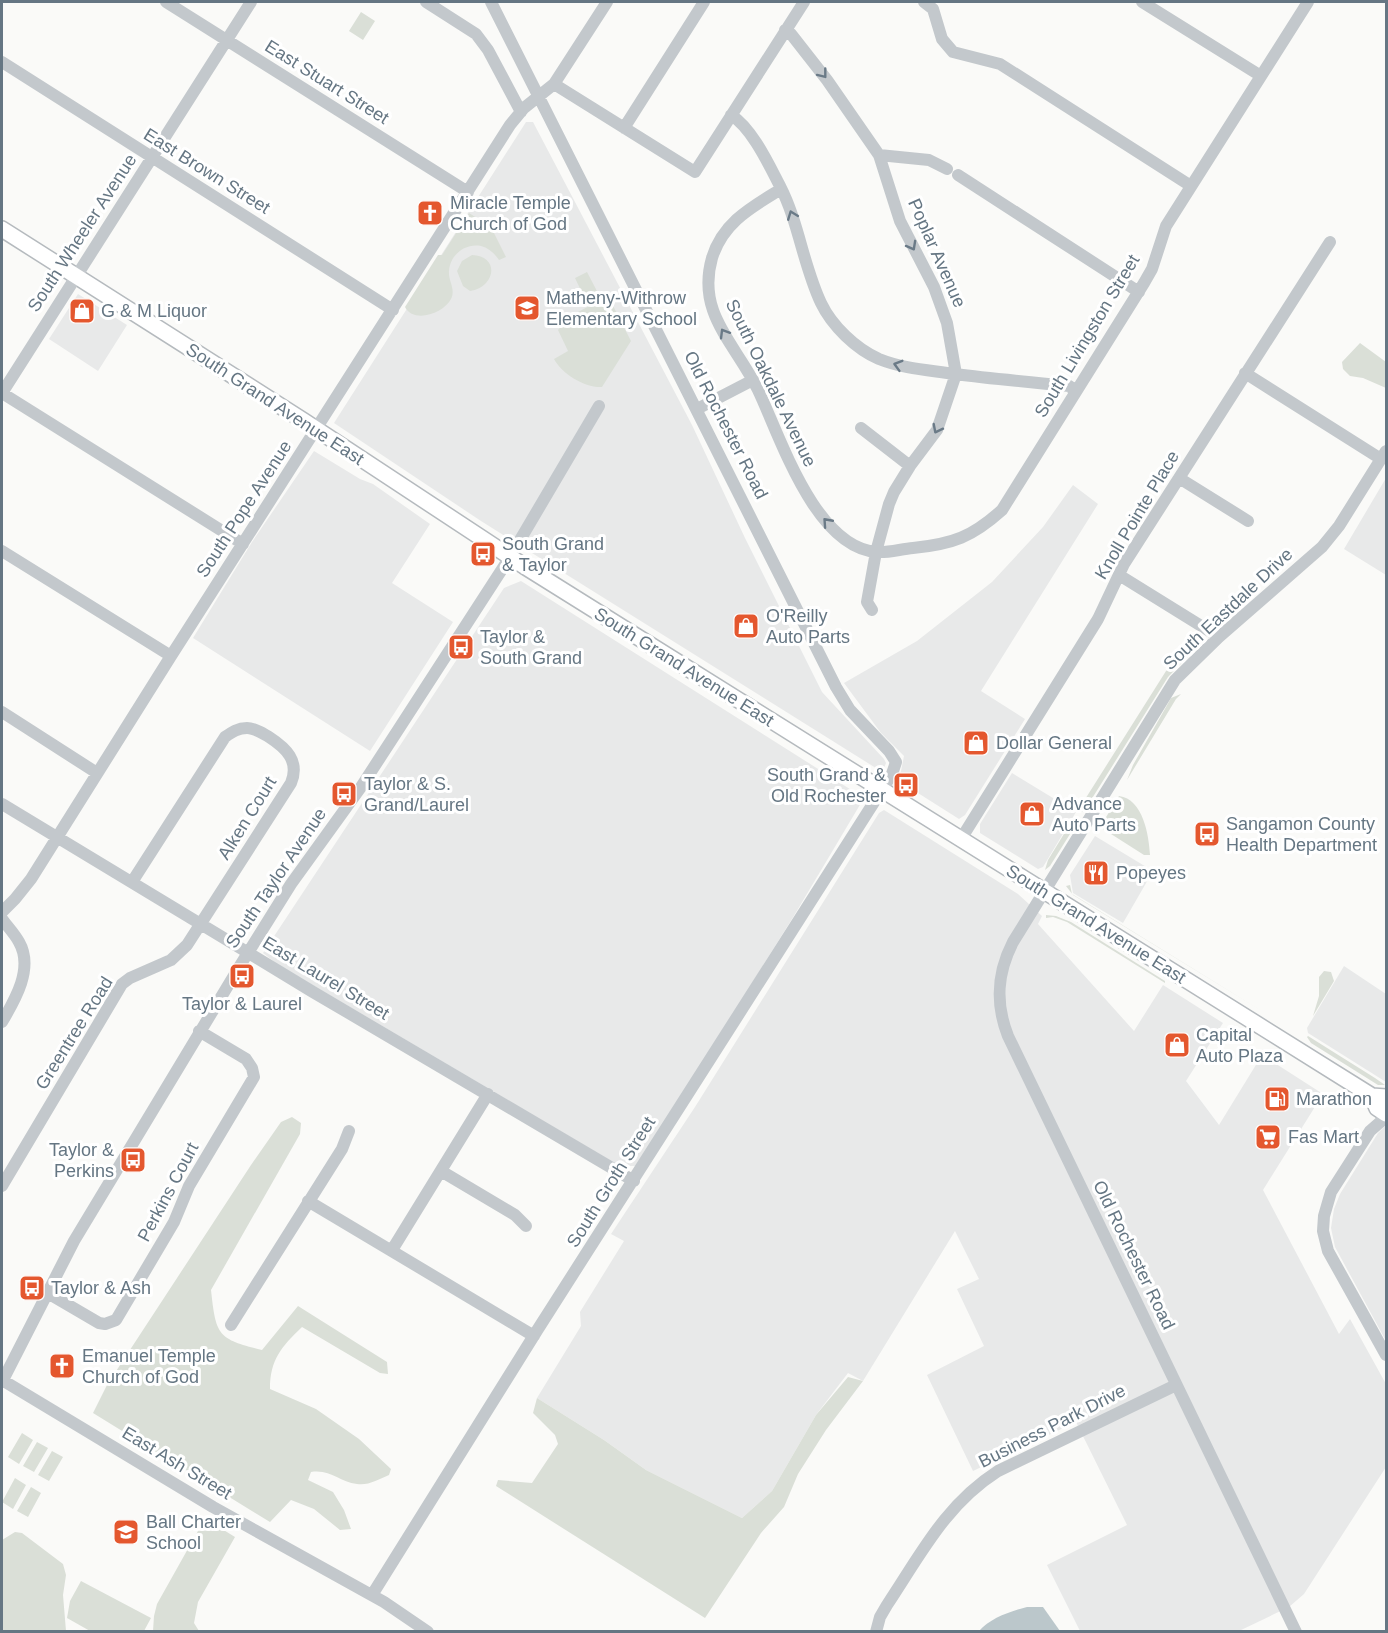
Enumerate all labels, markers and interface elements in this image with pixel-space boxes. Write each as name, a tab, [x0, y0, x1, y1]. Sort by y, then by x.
street label: East Stuart Street	[261, 36, 393, 128]
one-way arrow	[816, 68, 827, 79]
street label: East Brown Street	[140, 124, 274, 218]
street label: South Wheeler Avenue	[24, 150, 140, 316]
place label: Miracle Temple Church of God	[450, 193, 571, 234]
street label: Poplar Avenue	[904, 196, 970, 310]
church icon: Miracle Temple Church of God	[415, 198, 445, 228]
one-way arrow	[787, 210, 799, 221]
one-way arrow	[905, 240, 916, 250]
street label: South Livingston Street	[1030, 251, 1144, 421]
place label: Matheny-Withrow Elementary School	[546, 288, 697, 329]
school or university icon: Matheny-Withrow Elementary School	[512, 293, 542, 323]
shop icon: G & M Liquor	[67, 296, 97, 326]
street label: South Oakdale Avenue	[722, 296, 820, 470]
place label: G & M Liquor	[101, 301, 207, 321]
one-way arrow	[719, 329, 731, 339]
street label: South Grand Avenue East	[182, 339, 368, 469]
street label: Old Rochester Road	[680, 348, 772, 502]
one-way arrow	[893, 360, 904, 372]
one-way arrow	[933, 422, 944, 433]
street label: South Pope Avenue	[192, 437, 296, 581]
street label: Knoll Pointe Place	[1091, 447, 1183, 583]
one-way arrow	[823, 518, 834, 529]
place label: South Grand & Taylor	[502, 534, 604, 575]
bus stop icon: South Grand & Taylor	[468, 539, 498, 569]
street label: South Eastdale Drive	[1159, 544, 1297, 674]
street label: South Grand Avenue East	[591, 603, 777, 731]
place label: O'Reilly Auto Parts	[766, 606, 850, 647]
shop icon: O'Reilly Auto Parts	[731, 611, 761, 641]
place label: Taylor & South Grand	[480, 627, 582, 668]
bus stop icon: Taylor & South Grand	[446, 632, 476, 662]
shop icon: Dollar General	[961, 728, 991, 758]
place label: Dollar General	[996, 733, 1112, 753]
place label: South Grand & Old Rochester	[767, 765, 886, 806]
bus stop icon: South Grand & Old Rochester	[891, 770, 921, 800]
street label: Alken Court	[214, 773, 280, 863]
place label: Taylor & S. Grand/Laurel	[364, 774, 469, 815]
bus stop icon: Taylor & S. Grand/Laurel	[329, 779, 359, 809]
place label: Advance Auto Parts	[1052, 794, 1136, 835]
shop icon: Advance Auto Parts	[1017, 799, 1047, 829]
street label: South Taylor Avenue	[222, 804, 330, 952]
place label: Sangamon County Health Department	[1226, 814, 1377, 855]
bus stop icon: Sangamon County Health Department	[1192, 819, 1222, 849]
restaurant icon: Popeyes	[1081, 858, 1111, 888]
street label: South Grand Avenue East	[1003, 860, 1189, 988]
place label: Popeyes	[1116, 863, 1186, 883]
street label: East Laurel Street	[259, 932, 393, 1024]
bus stop icon: Taylor & Laurel	[227, 961, 257, 991]
street label: Greentree Road	[31, 973, 117, 1093]
place label: Taylor & Laurel	[182, 994, 302, 1014]
place label: Capital Auto Plaza	[1196, 1025, 1284, 1066]
shop icon: Capital Auto Plaza	[1162, 1030, 1192, 1060]
fuel station icon: Marathon	[1262, 1084, 1292, 1114]
place label: Marathon	[1296, 1089, 1372, 1109]
street label: South Groth Street	[563, 1113, 659, 1251]
supermarket icon: Fas Mart	[1253, 1122, 1283, 1152]
place label: Fas Mart	[1288, 1127, 1359, 1147]
street label: Perkins Court	[134, 1139, 202, 1245]
place label: Taylor & Perkins	[49, 1140, 114, 1181]
bus stop icon: Taylor & Perkins	[118, 1145, 148, 1175]
street label: Old Rochester Road	[1089, 1177, 1179, 1333]
bus stop icon: Taylor & Ash	[17, 1273, 47, 1303]
place label: Taylor & Ash	[51, 1278, 151, 1298]
place label: Emanuel Temple Church of God	[82, 1346, 216, 1387]
church icon: Emanuel Temple Church of God	[47, 1351, 77, 1381]
street label: Business Park Drive	[975, 1380, 1129, 1472]
street label: East Ash Street	[119, 1422, 235, 1504]
place label: Ball Charter School	[146, 1512, 241, 1553]
school or university icon: Ball Charter School	[111, 1517, 141, 1547]

